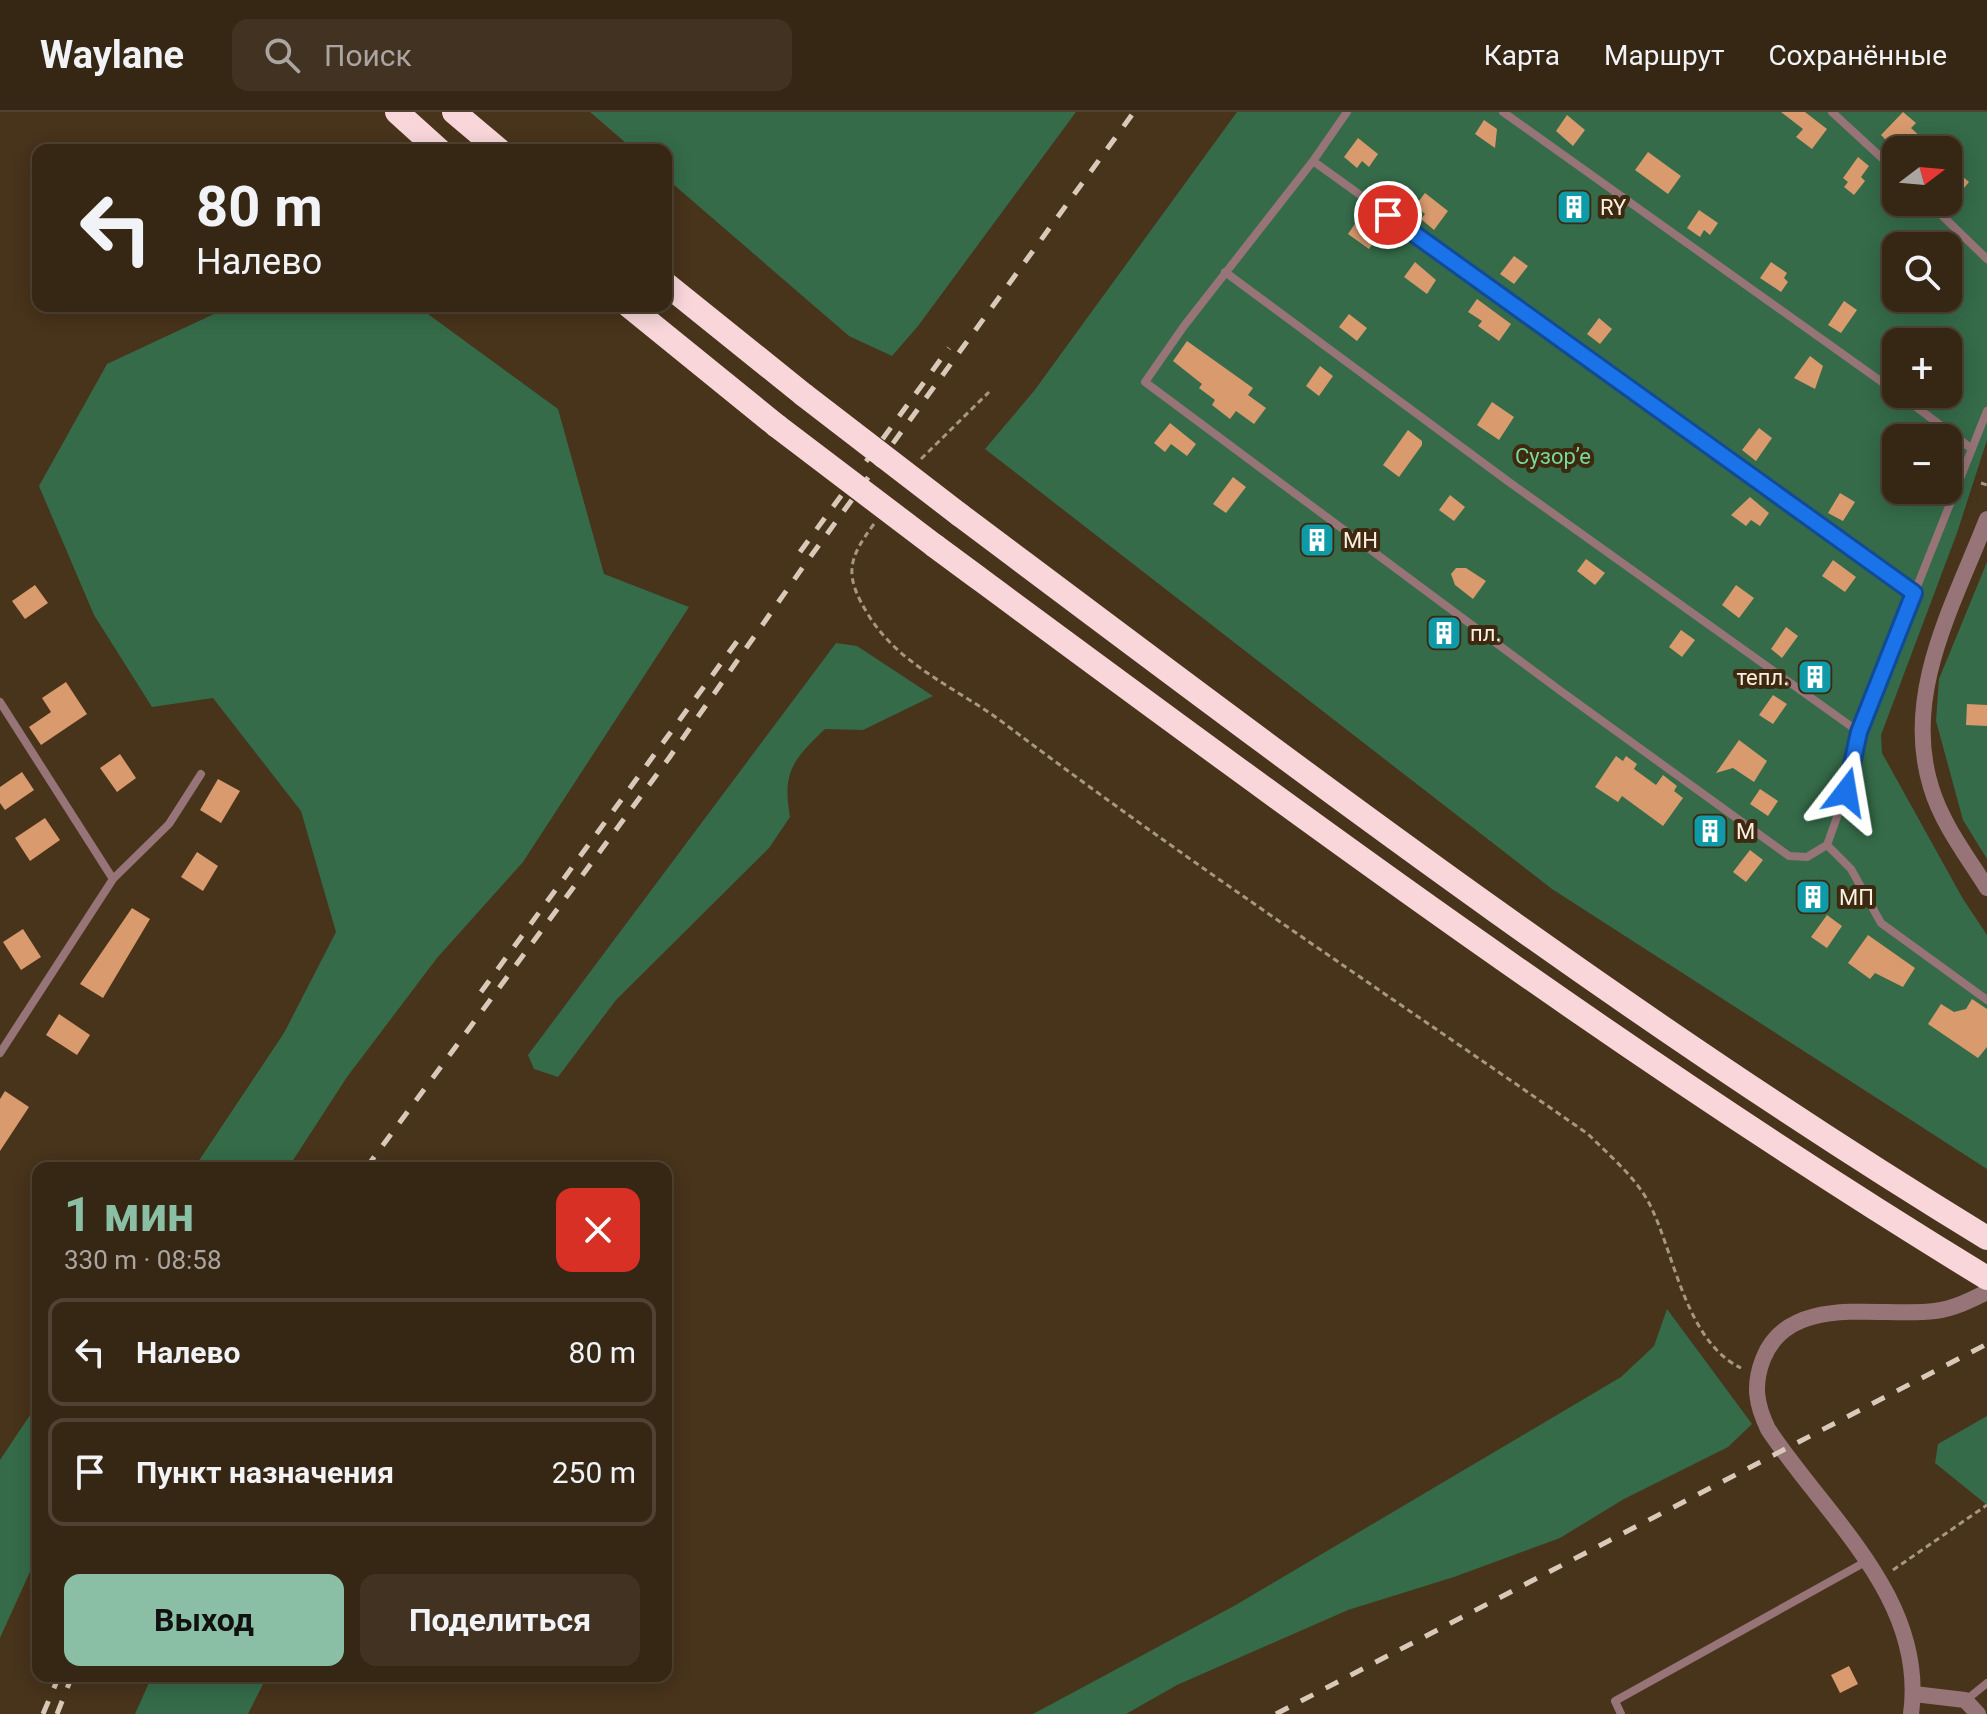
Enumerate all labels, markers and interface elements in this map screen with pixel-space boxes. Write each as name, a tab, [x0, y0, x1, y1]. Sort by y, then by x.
search box	[232, 19, 792, 91]
text: Waylane	[40, 33, 184, 77]
icon: search	[260, 33, 304, 77]
text: Поиск	[324, 38, 412, 73]
text: Карта	[1484, 39, 1560, 72]
text: Маршрут	[1604, 39, 1724, 72]
text: Сохранённые	[1768, 39, 1947, 72]
north arrow	[1882, 136, 1962, 216]
map controls	[1882, 136, 1962, 504]
text: 80 m	[196, 174, 323, 240]
icon: left	[64, 176, 168, 280]
pin	[1354, 181, 1422, 249]
building icon: RY	[1555, 188, 1593, 226]
icon: arrive	[1366, 193, 1410, 237]
place label: RY	[1600, 195, 1627, 220]
button: search	[1882, 232, 1962, 312]
text: Налево	[196, 241, 322, 283]
button: +	[1882, 328, 1962, 408]
button: −	[1882, 424, 1962, 504]
park label: Сузорʼе	[1515, 444, 1591, 469]
building icon: МН	[1298, 521, 1336, 559]
place label: МН	[1343, 528, 1378, 553]
building icon: пл.	[1425, 614, 1463, 652]
place label: пл.	[1470, 621, 1501, 646]
building icon: тепл.	[1796, 658, 1834, 696]
place label: тепл.	[1736, 665, 1789, 690]
position arrow	[1804, 750, 1888, 834]
building icon: М	[1691, 812, 1729, 850]
place label: М	[1736, 819, 1755, 844]
building icon: МП	[1794, 878, 1832, 916]
place label: МП	[1839, 885, 1874, 910]
text: 1 мин	[64, 1186, 194, 1243]
button: close	[556, 1188, 640, 1272]
text: 330 m · 08:58	[64, 1245, 222, 1275]
icon: left	[68, 1330, 112, 1374]
text: Налево	[136, 1335, 240, 1370]
text: 80 m	[569, 1335, 636, 1370]
icon: arrive	[68, 1450, 112, 1494]
text: Пункт назначения	[136, 1455, 394, 1490]
text: 250 m	[552, 1455, 636, 1490]
button: Выход	[64, 1574, 344, 1666]
button: Поделиться	[360, 1574, 640, 1666]

